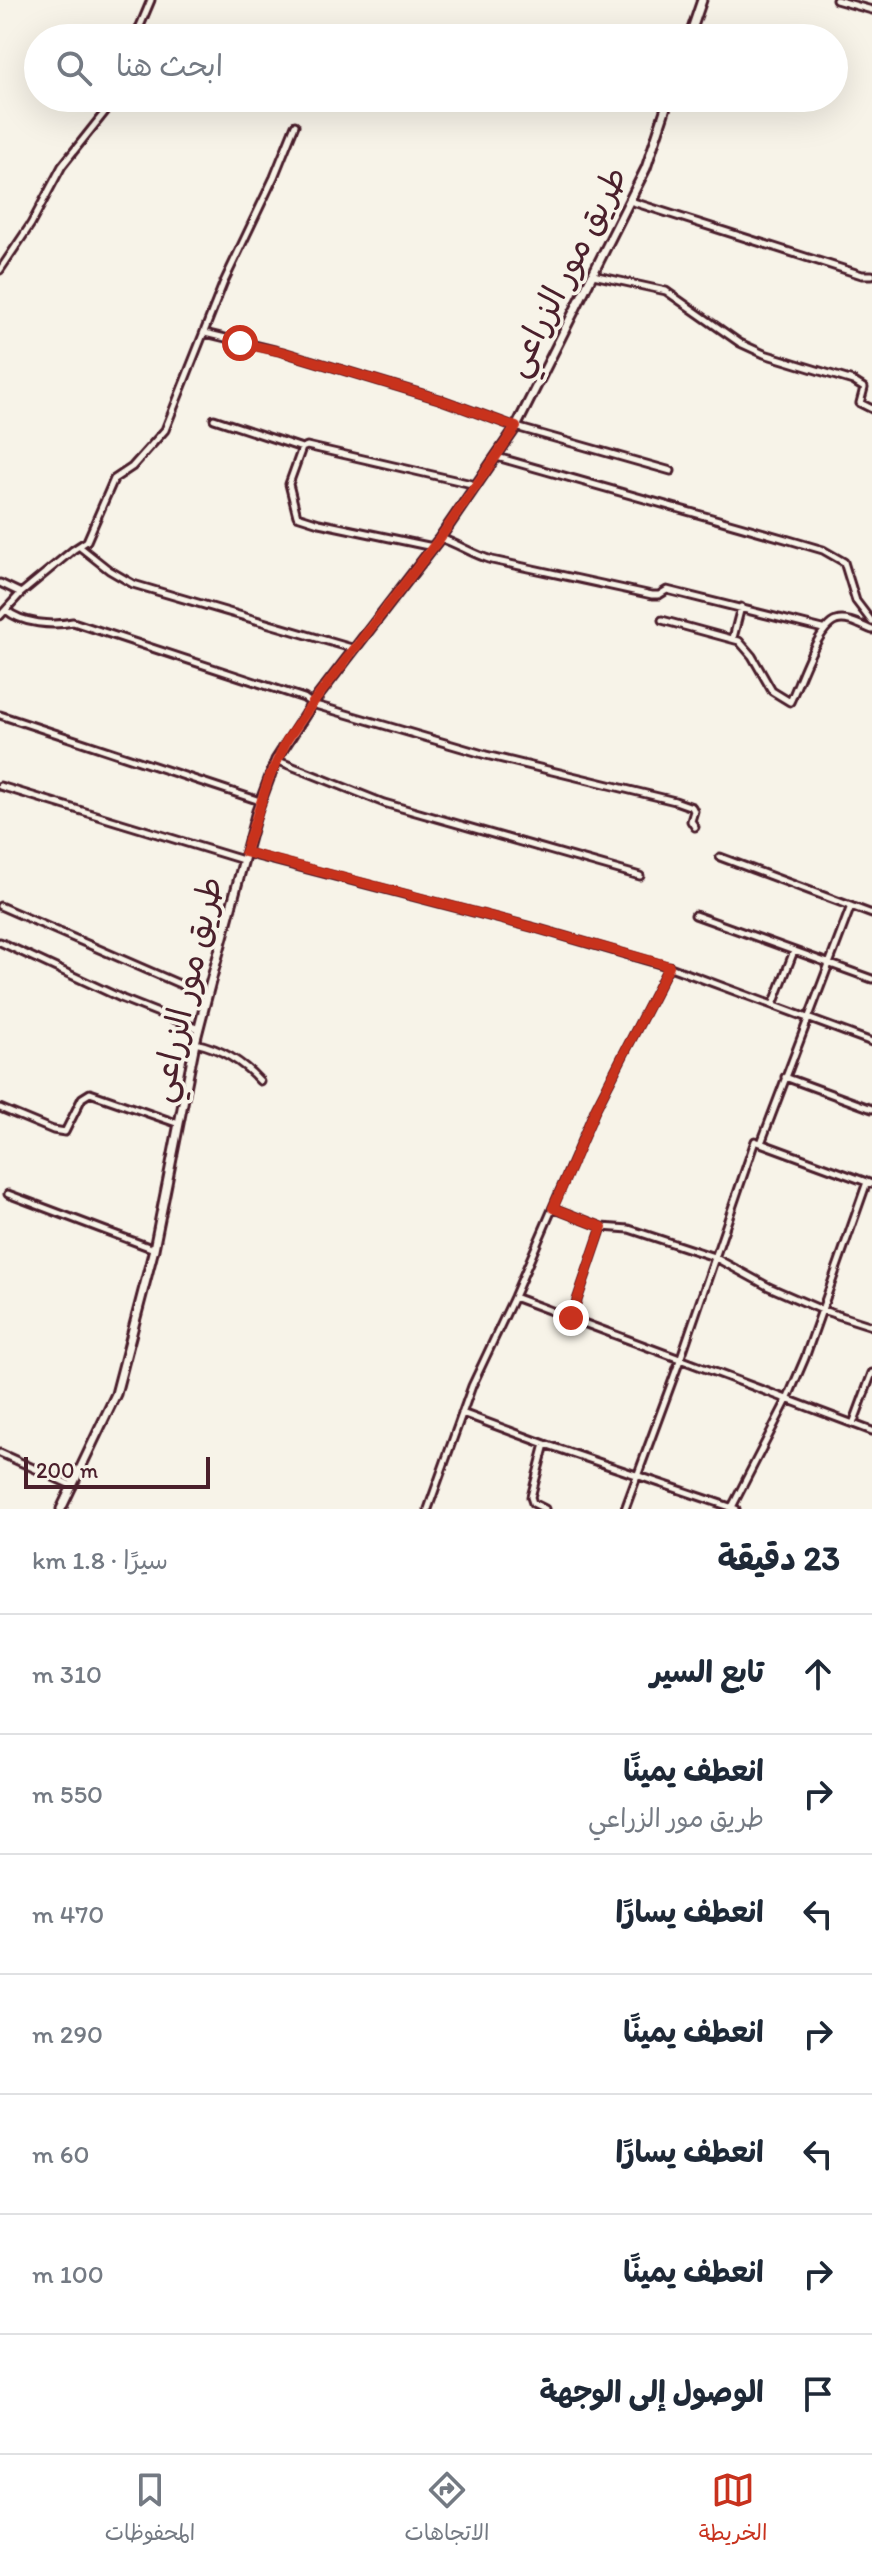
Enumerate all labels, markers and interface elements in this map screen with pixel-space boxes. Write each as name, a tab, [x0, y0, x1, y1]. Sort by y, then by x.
search box	[24, 24, 848, 112]
icon: search	[52, 46, 96, 90]
text: ابحث هنا	[116, 47, 223, 84]
street label: طريق مور الزراعي	[495, 159, 644, 387]
route start	[222, 325, 258, 361]
street label: طريق مور الزراعي	[140, 872, 240, 1108]
route end	[553, 1300, 589, 1336]
scale bar	[24, 1453, 210, 1489]
text: 200 m	[36, 1457, 98, 1484]
text: 23 دقيقة	[717, 1538, 840, 1579]
text: سيرًا · 1.8 km	[32, 1544, 168, 1576]
icon: ahead	[796, 1652, 840, 1696]
text: تابع السير	[650, 1653, 764, 1690]
text: 310 m	[32, 1658, 102, 1690]
text: انعطف يمينًا	[623, 1752, 764, 1789]
icon: right	[796, 1772, 840, 1816]
text: 550 m	[32, 1778, 103, 1810]
text: طريق مور الزراعي	[588, 1802, 764, 1834]
icon: left	[796, 1892, 840, 1936]
text: انعطف يسارًا	[615, 1893, 764, 1930]
text: 470 m	[32, 1898, 104, 1930]
icon: right	[796, 2012, 840, 2056]
text: انعطف يمينًا	[623, 2013, 764, 2050]
text: 290 m	[32, 2018, 103, 2050]
icon: left	[796, 2132, 840, 2176]
text: انعطف يسارًا	[615, 2133, 764, 2170]
text: 60 m	[32, 2138, 90, 2170]
icon: right	[796, 2252, 840, 2296]
text: انعطف يمينًا	[623, 2253, 764, 2290]
text: 100 m	[32, 2258, 104, 2290]
icon: arrive	[796, 2372, 840, 2416]
text: الوصول إلى الوجهة	[540, 2373, 764, 2410]
tab: المحفوظات	[105, 2468, 195, 2552]
tab: الاتجاهات	[405, 2468, 489, 2552]
tab: الخريطة	[699, 2468, 767, 2552]

